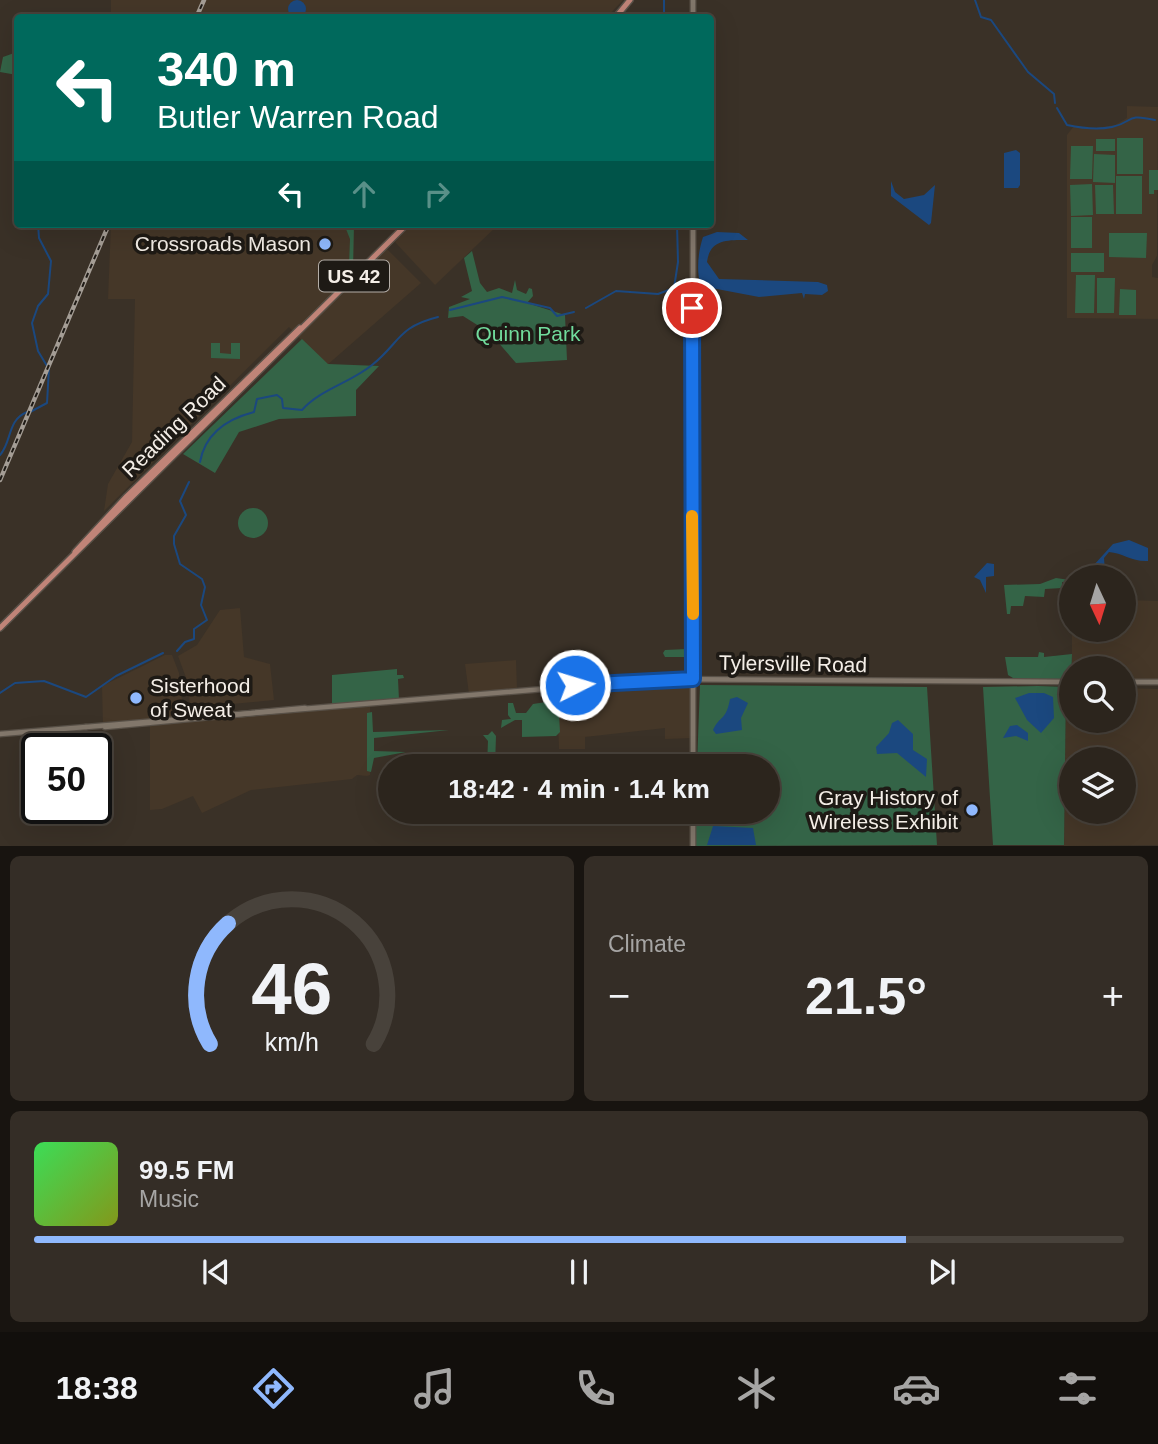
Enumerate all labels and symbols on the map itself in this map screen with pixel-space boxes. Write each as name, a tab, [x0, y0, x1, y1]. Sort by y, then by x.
place label: Crossroads Mason	[135, 232, 311, 255]
marker: Crossroads Mason	[317, 236, 333, 252]
road number: US 42	[319, 260, 389, 292]
pin	[662, 278, 722, 338]
park label: Quinn Park	[475, 322, 581, 345]
street label: Reading Road	[117, 372, 230, 482]
north arrow	[1059, 565, 1136, 642]
position arrow	[538, 648, 612, 722]
street label: Tylersville Road	[719, 651, 867, 676]
place label: Sisterhood of Sweat	[150, 674, 250, 721]
marker: Sisterhood of Sweat	[128, 690, 144, 706]
speed limit sign: 50	[21, 733, 112, 824]
place label: Gray History of Wireless Exhibit	[809, 786, 958, 833]
marker: Gray History of Wireless Exhibit	[964, 802, 980, 818]

